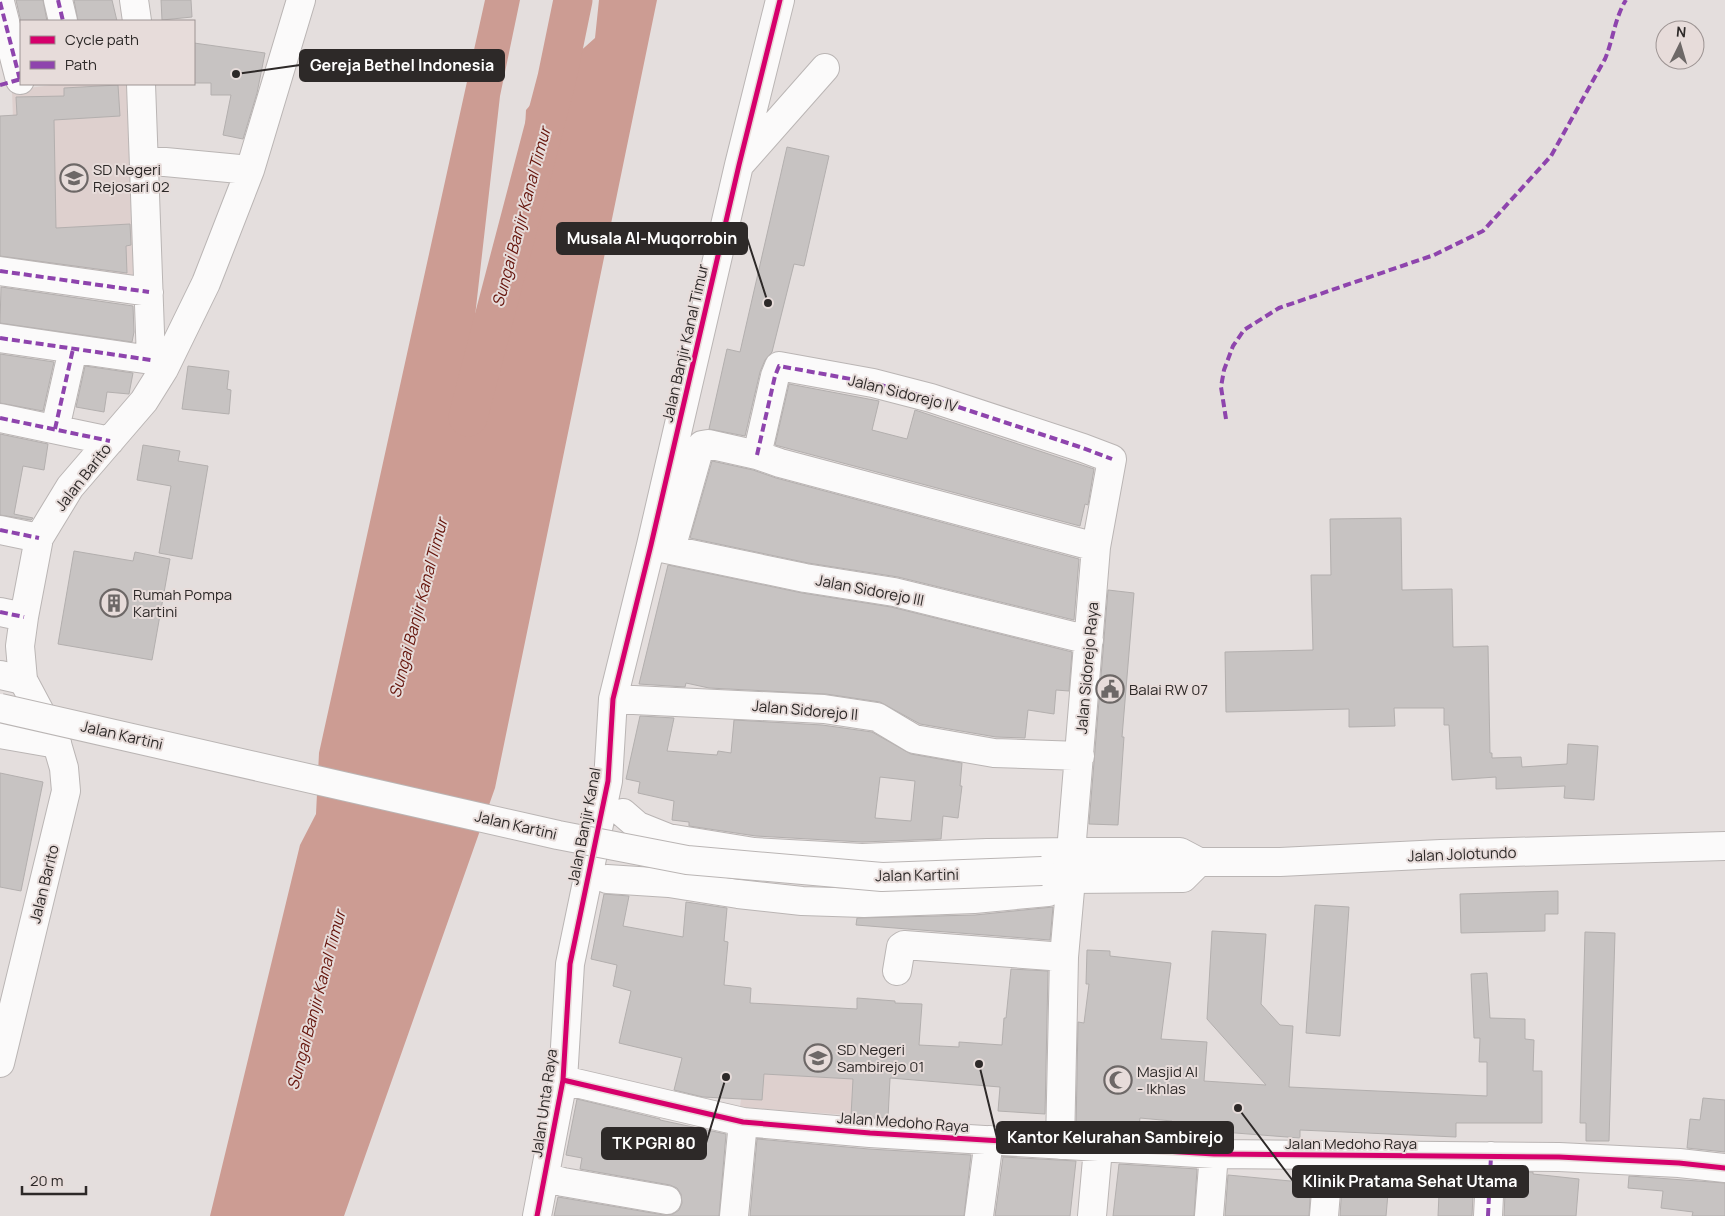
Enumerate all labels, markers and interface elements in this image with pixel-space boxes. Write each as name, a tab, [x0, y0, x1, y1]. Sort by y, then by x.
legend	[20, 20, 195, 85]
north arrow	[1655, 20, 1705, 70]
text: N	[1675, 22, 1687, 41]
text: Cycle path	[65, 29, 139, 50]
callout: Gereja Bethel Indonesia	[300, 50, 504, 81]
text: Path	[65, 54, 97, 75]
text: Gereja Bethel Indonesia	[310, 54, 494, 76]
water label: Sungai Banjir Kanal Timur	[486, 123, 556, 309]
place label: SD Negeri Rejosari 02	[93, 159, 170, 197]
school or university icon: SD Negeri Rejosari 02	[59, 163, 89, 193]
callout: Musala Al-Muqorrobin	[557, 223, 747, 254]
text: Musala Al-Muqorrobin	[567, 227, 737, 249]
street label: Jalan Banjir Kanal Timur	[657, 261, 714, 424]
street label: Jalan Sidorejo IV	[846, 369, 960, 417]
street label: Jalan Barito	[50, 439, 116, 515]
water label: Sungai Banjir Kanal Timur	[383, 514, 453, 700]
street label: Jalan Sidorejo III	[814, 569, 926, 611]
place label: Rumah Pompa Kartini	[133, 584, 232, 622]
building icon: Rumah Pompa Kartini	[99, 588, 129, 618]
street label: Jalan Sidorejo Raya	[1071, 601, 1103, 735]
public building icon: Balai RW 07	[1095, 674, 1125, 704]
place label: Balai RW 07	[1129, 679, 1208, 700]
street label: Jalan Sidorejo II	[751, 695, 859, 725]
street label: Jalan Kartini	[79, 715, 165, 755]
street label: Jalan Banjir Kanal	[562, 766, 606, 886]
street label: Jalan Kartini	[473, 805, 559, 845]
street label: Jalan Jolotundo	[1407, 842, 1517, 866]
street label: Jalan Barito	[24, 843, 64, 925]
street label: Jalan Kartini	[875, 864, 959, 886]
water label: Sungai Banjir Kanal Timur	[281, 906, 351, 1092]
place label: SD Negeri Sambirejo 01	[837, 1039, 924, 1077]
school or university icon: SD Negeri Sambirejo 01	[803, 1043, 833, 1073]
street label: Jalan Unta Raya	[526, 1048, 562, 1158]
place label: Masjid Al - Ikhlas	[1137, 1061, 1198, 1099]
mosque icon: Masjid Al - Ikhlas	[1103, 1065, 1133, 1095]
street label: Jalan Medoho Raya	[836, 1107, 970, 1137]
callout: Kantor Kelurahan Sambirejo	[997, 1122, 1233, 1153]
text: Kantor Kelurahan Sambirejo	[1007, 1126, 1223, 1148]
callout: TK PGRI 80	[602, 1128, 706, 1159]
text: TK PGRI 80	[612, 1132, 696, 1154]
street label: Jalan Medoho Raya	[1285, 1133, 1417, 1154]
scale bar	[22, 1164, 86, 1196]
callout: Klinik Pratama Sehat Utama	[1293, 1166, 1528, 1197]
text: 20 m	[30, 1170, 63, 1191]
text: Klinik Pratama Sehat Utama	[1303, 1170, 1517, 1192]

